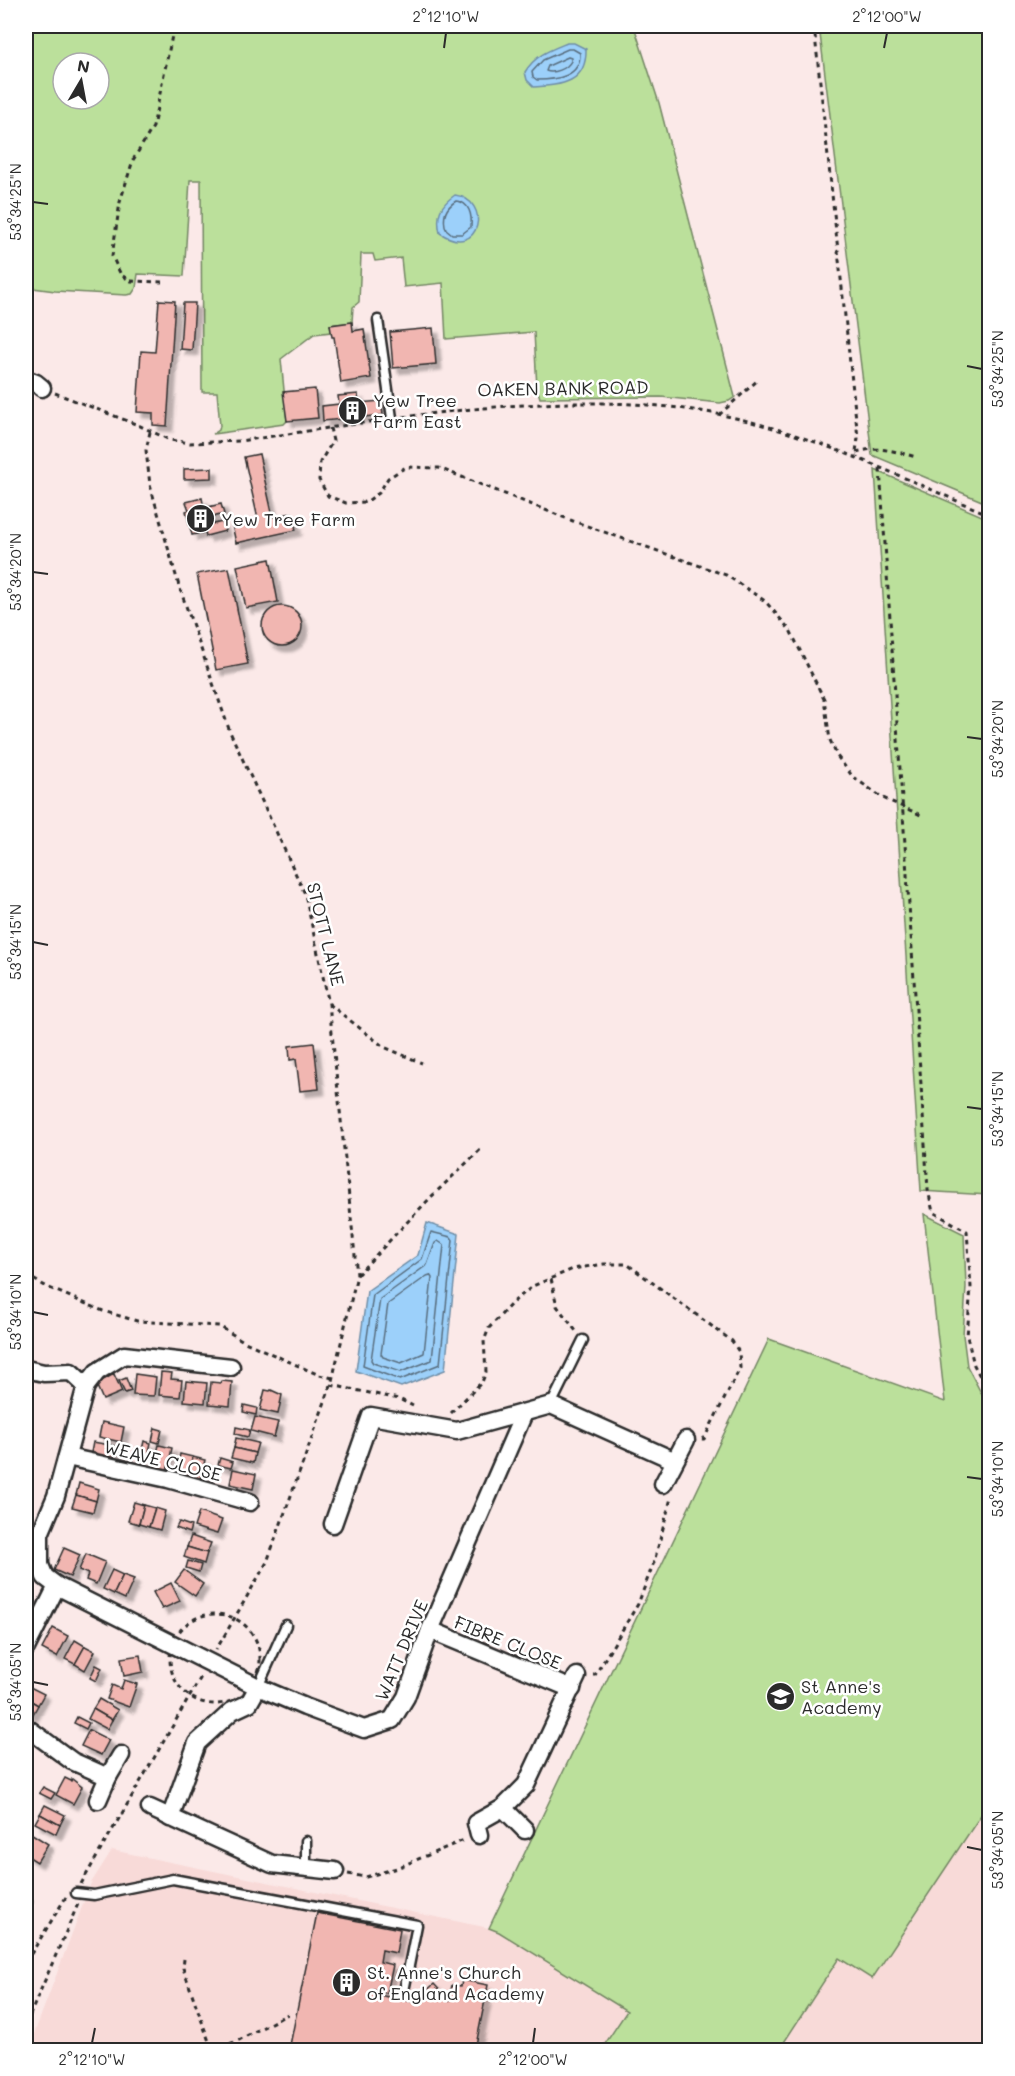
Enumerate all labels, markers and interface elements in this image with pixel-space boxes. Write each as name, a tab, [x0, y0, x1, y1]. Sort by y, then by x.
text: 2°12'10"W	[413, 6, 479, 26]
text: 2°12'00"W	[852, 6, 922, 26]
north arrow	[51, 51, 111, 111]
text: N	[76, 54, 92, 77]
text: 53°34'25"N	[5, 163, 25, 241]
text: 53°34'25"N	[987, 330, 1007, 408]
street label: OAKEN BANK ROAD	[477, 375, 649, 401]
place label: Yew Tree Farm East	[373, 388, 462, 433]
building icon: Yew Tree Farm East	[336, 394, 368, 426]
building icon: Yew Tree Farm	[184, 503, 216, 535]
place label: Yew Tree Farm	[221, 507, 355, 531]
text: 53°34'20"N	[5, 533, 25, 611]
text: 53°34'20"N	[987, 700, 1007, 778]
street label: STOTT LANE	[302, 880, 350, 988]
text: 53°34'15"N	[5, 904, 25, 980]
text: 53°34'15"N	[987, 1071, 1007, 1147]
text: 53°34'10"N	[5, 1274, 25, 1350]
street label: WEAVE CLOSE	[102, 1434, 224, 1486]
text: 53°34'10"N	[987, 1441, 1007, 1517]
street label: WATT DRIVE	[369, 1596, 433, 1704]
street label: FIBRE CLOSE	[451, 1610, 565, 1674]
text: 53°34'05"N	[5, 1643, 25, 1721]
place label: St Anne's Academy	[801, 1674, 882, 1719]
school or university icon: St Anne's Academy	[764, 1680, 796, 1712]
text: 53°34'05"N	[987, 1811, 1007, 1889]
place label: St. Anne's Church of England Academy	[367, 1960, 545, 2005]
building icon: St. Anne's Church of England Academy	[330, 1966, 362, 1998]
text: 2°12'10"W	[59, 2049, 125, 2069]
text: 2°12'00"W	[498, 2049, 568, 2069]

